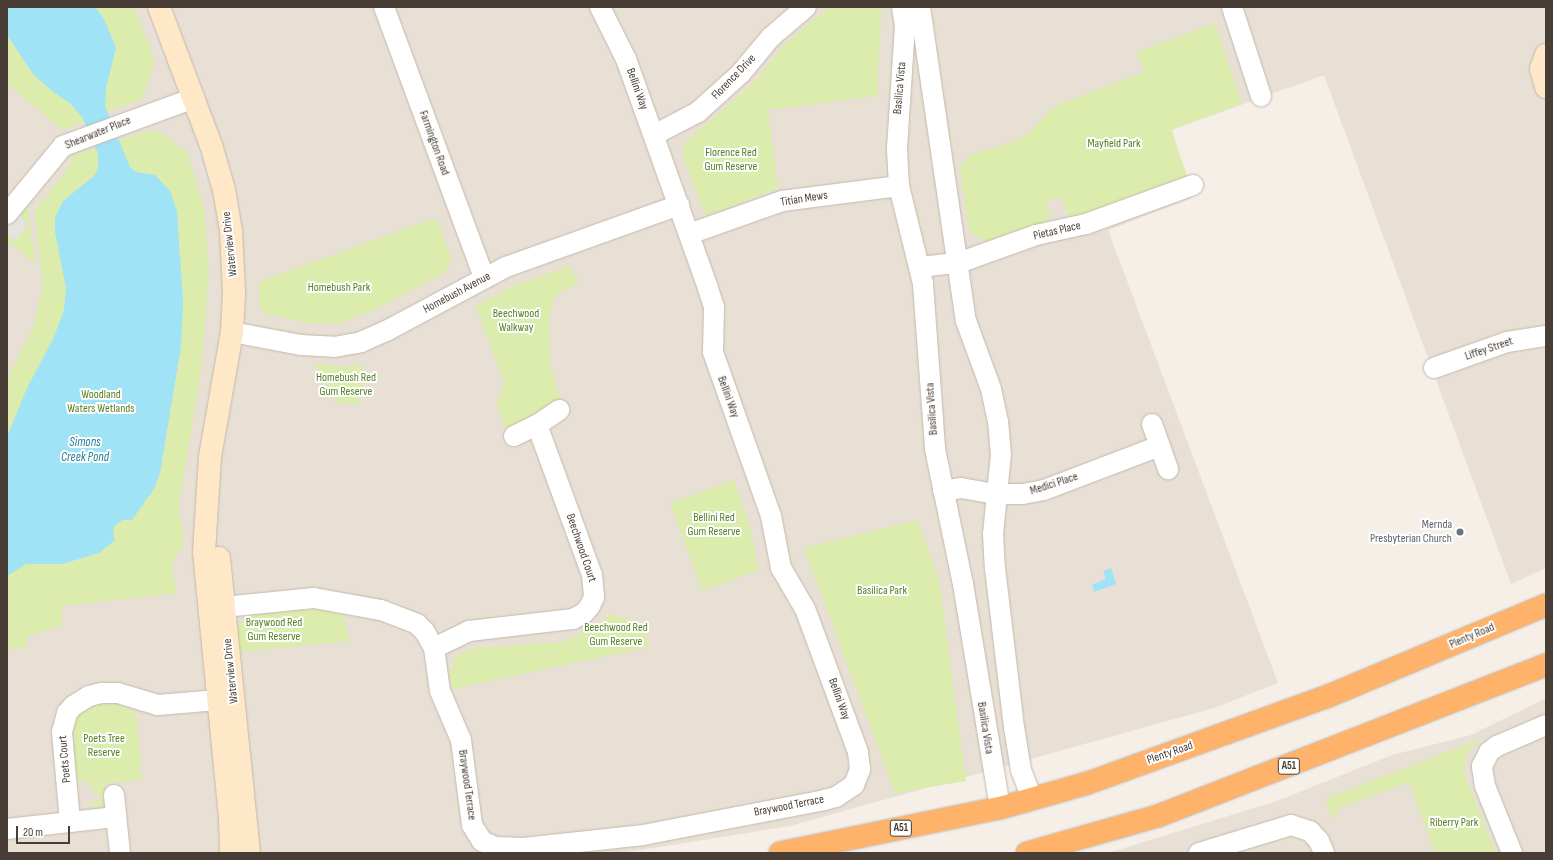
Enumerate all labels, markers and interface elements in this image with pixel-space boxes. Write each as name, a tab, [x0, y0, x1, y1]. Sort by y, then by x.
street label: Florence Drive	[709, 51, 759, 103]
street label: Basilica Vista	[891, 61, 909, 115]
street label: Bellini Way	[623, 66, 651, 112]
street label: Farmington Road	[416, 109, 452, 177]
street label: Shearwater Place	[63, 113, 133, 153]
park label: Mayfield Park	[1087, 137, 1141, 151]
park label: Florence Red Gum Reserve	[705, 146, 757, 174]
street label: Titian Mews	[779, 188, 829, 210]
street label: Waterview Drive	[219, 211, 241, 277]
street label: Pietas Place	[1032, 219, 1082, 243]
street label: Homebush Avenue	[421, 269, 493, 317]
park label: Homebush Park	[308, 281, 370, 295]
park label: Beechwood Walkway	[493, 307, 539, 335]
street label: Liffey Street	[1463, 334, 1515, 364]
park label: Homebush Red Gum Reserve	[316, 371, 376, 399]
street label: Bellini Way	[714, 374, 742, 420]
street label: Basilica Vista	[923, 382, 941, 436]
park label: Woodland Waters Wetlands	[67, 388, 135, 416]
water label: Simons Creek Pond	[61, 435, 109, 466]
street label: Medici Place	[1028, 469, 1080, 499]
park label: Bellini Red Gum Reserve	[688, 511, 740, 539]
street label: Beechwood Court	[563, 512, 599, 584]
place label: Mernda Presbyterian Church	[1370, 518, 1452, 546]
marker: Mernda Presbyterian Church	[1455, 527, 1465, 537]
park label: Basilica Park	[857, 584, 907, 598]
park label: Braywood Red Gum Reserve	[246, 616, 302, 644]
street label: Plenty Road	[1447, 620, 1497, 652]
park label: Beechwood Red Gum Reserve	[584, 621, 648, 649]
street label: Waterview Drive	[220, 638, 242, 704]
street label: Bellini Way	[825, 676, 853, 722]
street label: Basilica Vista	[974, 701, 996, 755]
park label: Poets Tree Reserve	[83, 732, 125, 760]
street label: Poets Court	[56, 735, 74, 783]
street label: Plenty Road	[1145, 738, 1195, 768]
street label: Braywood Terrace	[455, 749, 479, 821]
road number: A51	[1277, 757, 1301, 775]
street label: Braywood Terrace	[753, 792, 825, 820]
park label: Riberry Park	[1430, 816, 1478, 830]
scale bar	[18, 818, 72, 844]
road number: A51	[889, 819, 913, 837]
text: 20 m	[23, 825, 43, 840]

